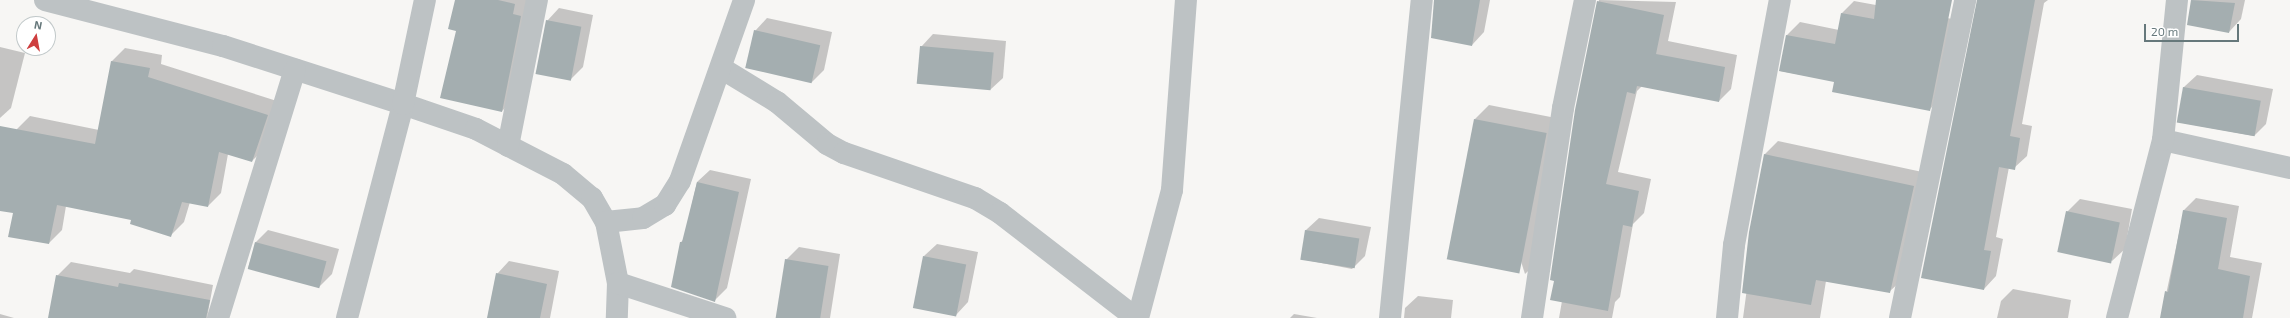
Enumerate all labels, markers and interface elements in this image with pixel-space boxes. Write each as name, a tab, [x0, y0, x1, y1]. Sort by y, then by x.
north arrow	[16, 16, 56, 56]
scale bar	[2146, 16, 2241, 42]
text: N	[33, 18, 43, 32]
text: 20 m	[2151, 24, 2178, 38]

